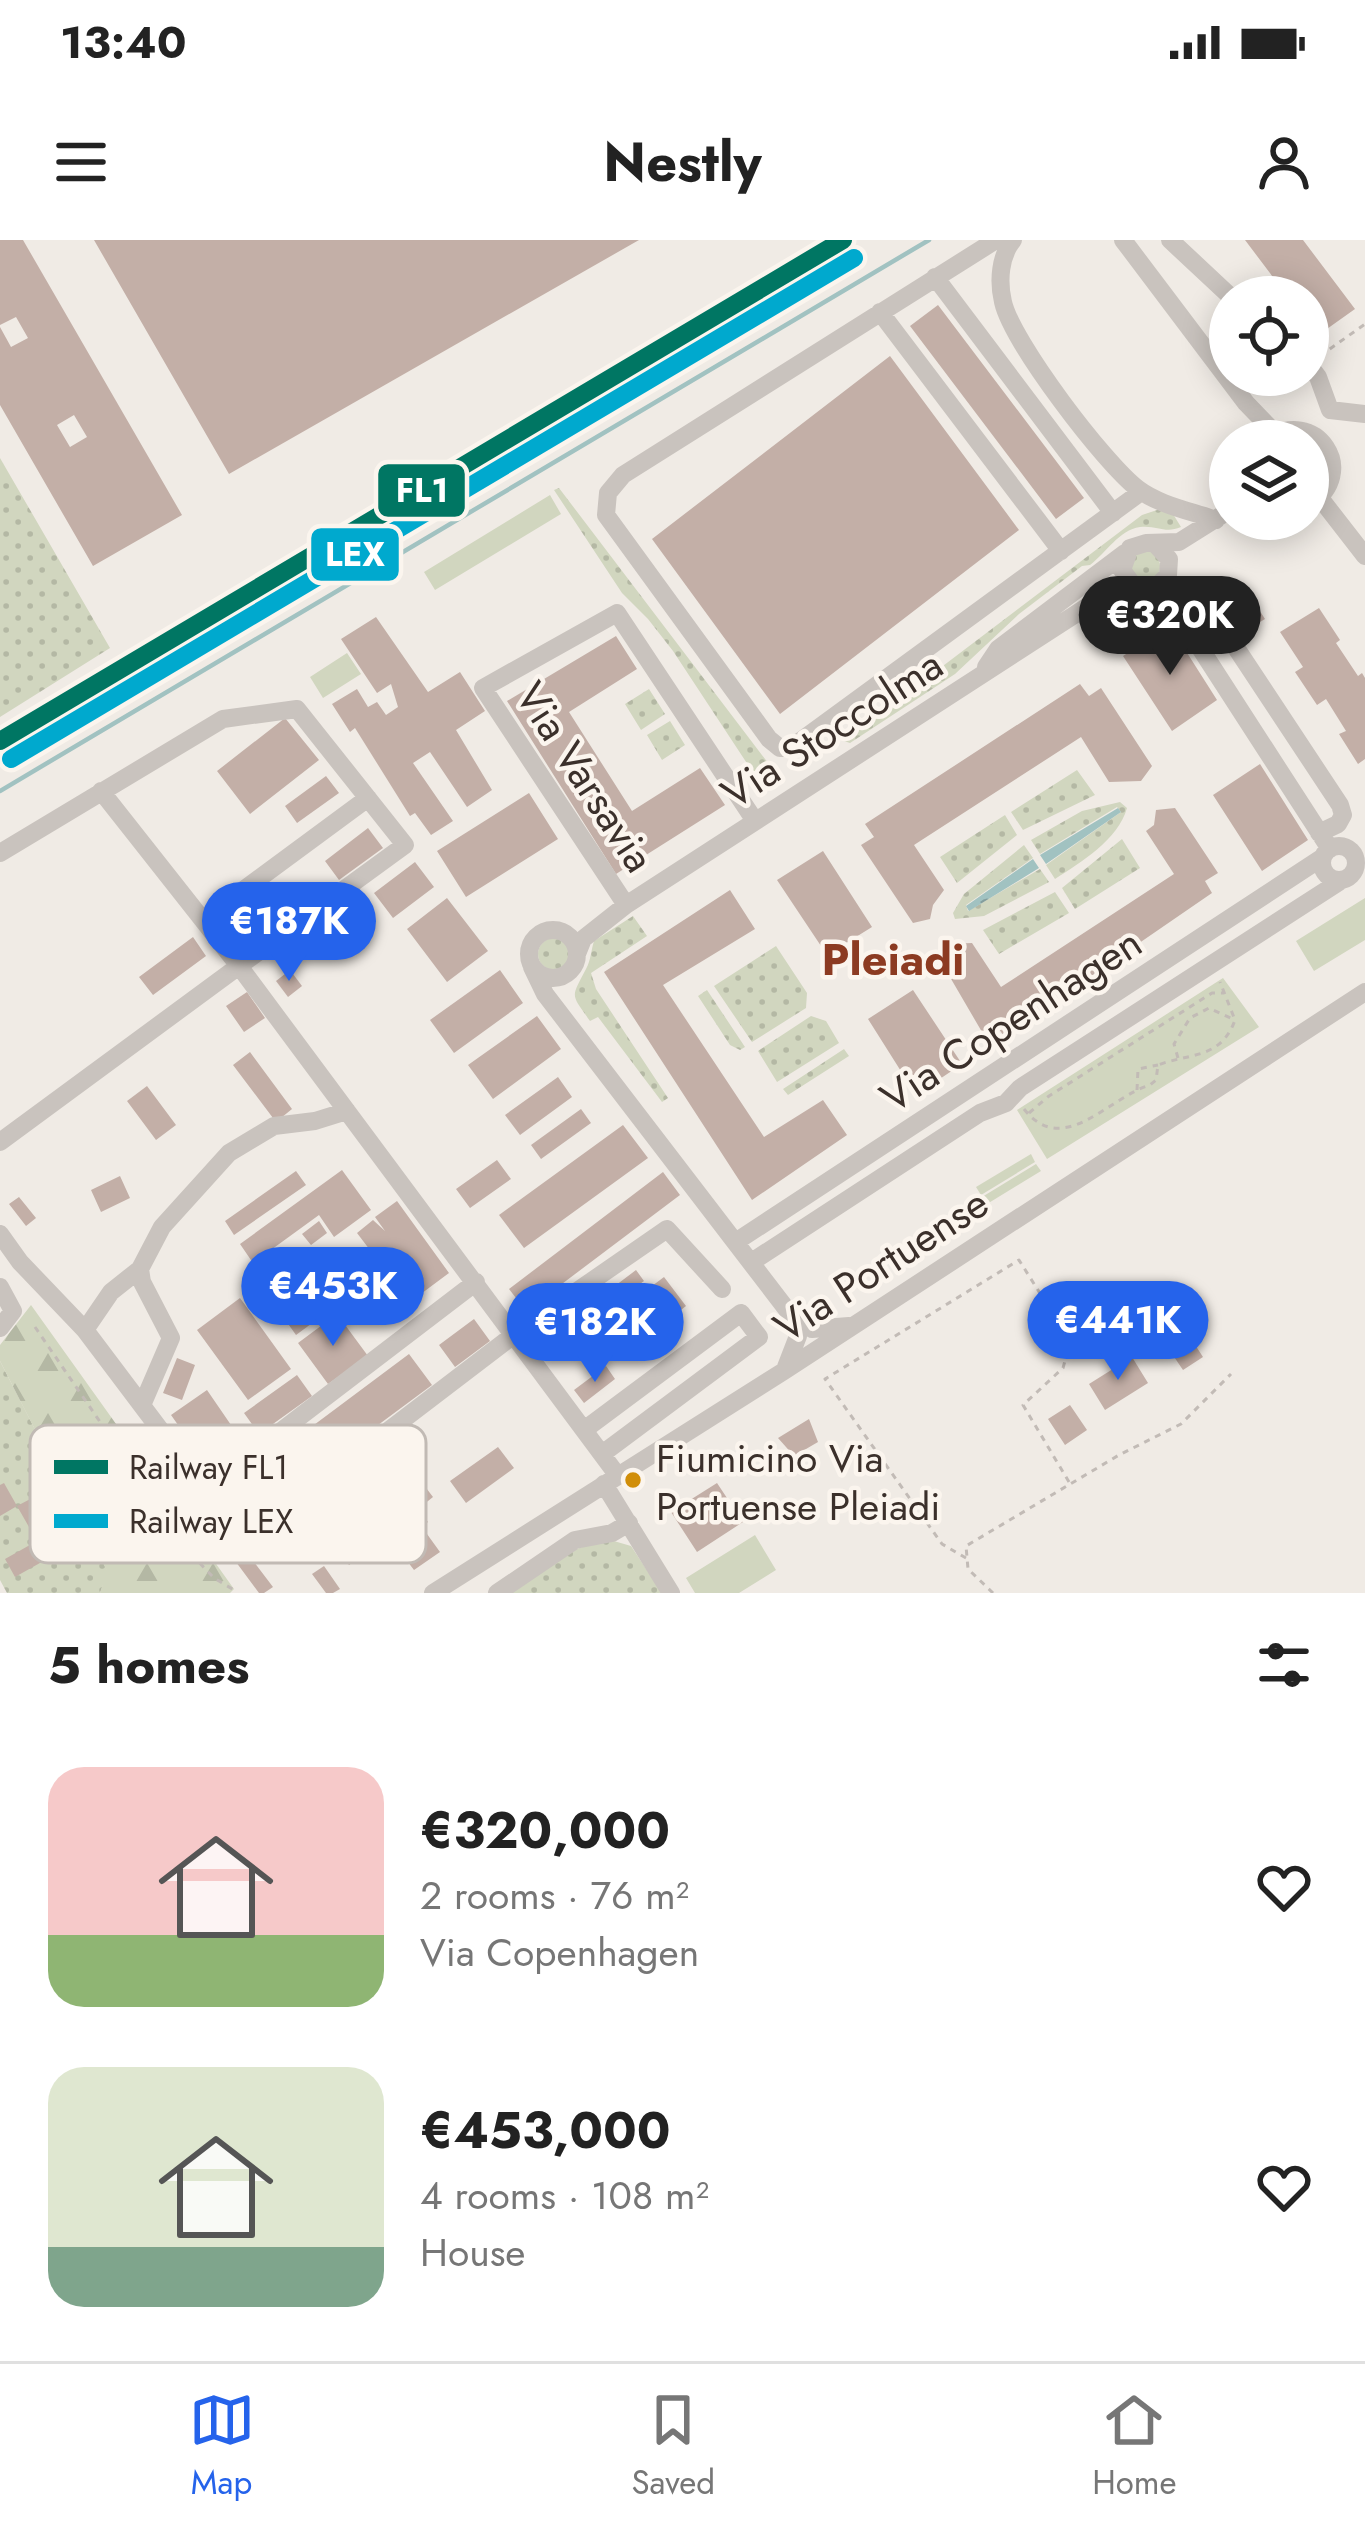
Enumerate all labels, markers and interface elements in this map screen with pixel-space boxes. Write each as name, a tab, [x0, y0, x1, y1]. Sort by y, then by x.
text: 13:40	[60, 10, 187, 75]
text: Nestly	[603, 123, 762, 201]
icon: menu	[48, 129, 114, 195]
icon: person	[1251, 129, 1317, 195]
map controls	[1209, 276, 1329, 540]
button: locate	[1209, 276, 1329, 396]
button: layers	[1209, 420, 1329, 540]
line badge: FL1	[376, 462, 467, 519]
text: FL1	[396, 467, 448, 514]
line badge: LEX	[309, 526, 401, 583]
text: LEX	[325, 531, 385, 578]
pin: €320K	[1086, 576, 1254, 678]
text: €320K	[1106, 586, 1234, 643]
street label: Via Stoccolma	[709, 634, 955, 824]
street label: Via Varsavia	[501, 670, 669, 884]
pin: €187K	[205, 882, 373, 984]
text: €187K	[229, 892, 349, 949]
street label: Via Copenhagen	[868, 913, 1154, 1127]
district label: Pleiadi	[822, 927, 964, 992]
street label: Via Portuense	[762, 1173, 1000, 1357]
pin: €453K	[249, 1247, 417, 1349]
text: €453K	[268, 1257, 398, 1314]
pin: €441K	[1034, 1281, 1202, 1383]
pin: €182K	[511, 1283, 679, 1385]
text: €441K	[1054, 1291, 1182, 1348]
text: €182K	[534, 1293, 656, 1350]
legend	[30, 1425, 426, 1563]
place label: Fiumicino Via Portuense Pleiadi	[656, 1430, 940, 1535]
text: Railway FL1	[129, 1444, 288, 1491]
marker: Fiumicino Via Portuense Pleiadi	[622, 1469, 644, 1491]
text: Railway LEX	[129, 1498, 293, 1545]
text: 5 homes	[48, 1628, 250, 1702]
icon: filters	[1251, 1632, 1317, 1698]
text: €320,000	[420, 1793, 670, 1867]
icon: home	[144, 1815, 288, 1959]
icon: heart	[1251, 1854, 1317, 1920]
text: 2 rooms · 76 m²	[420, 1867, 689, 1924]
text: Via Copenhagen	[420, 1924, 699, 1981]
text: €453,000	[420, 2093, 671, 2167]
icon: home	[144, 2115, 288, 2259]
icon: heart	[1251, 2154, 1317, 2220]
text: 4 rooms · 108 m²	[420, 2167, 709, 2224]
text: House	[420, 2224, 525, 2281]
tab: Map	[189, 2387, 255, 2506]
tab: Saved	[632, 2387, 715, 2506]
tab: Home	[1092, 2387, 1176, 2506]

